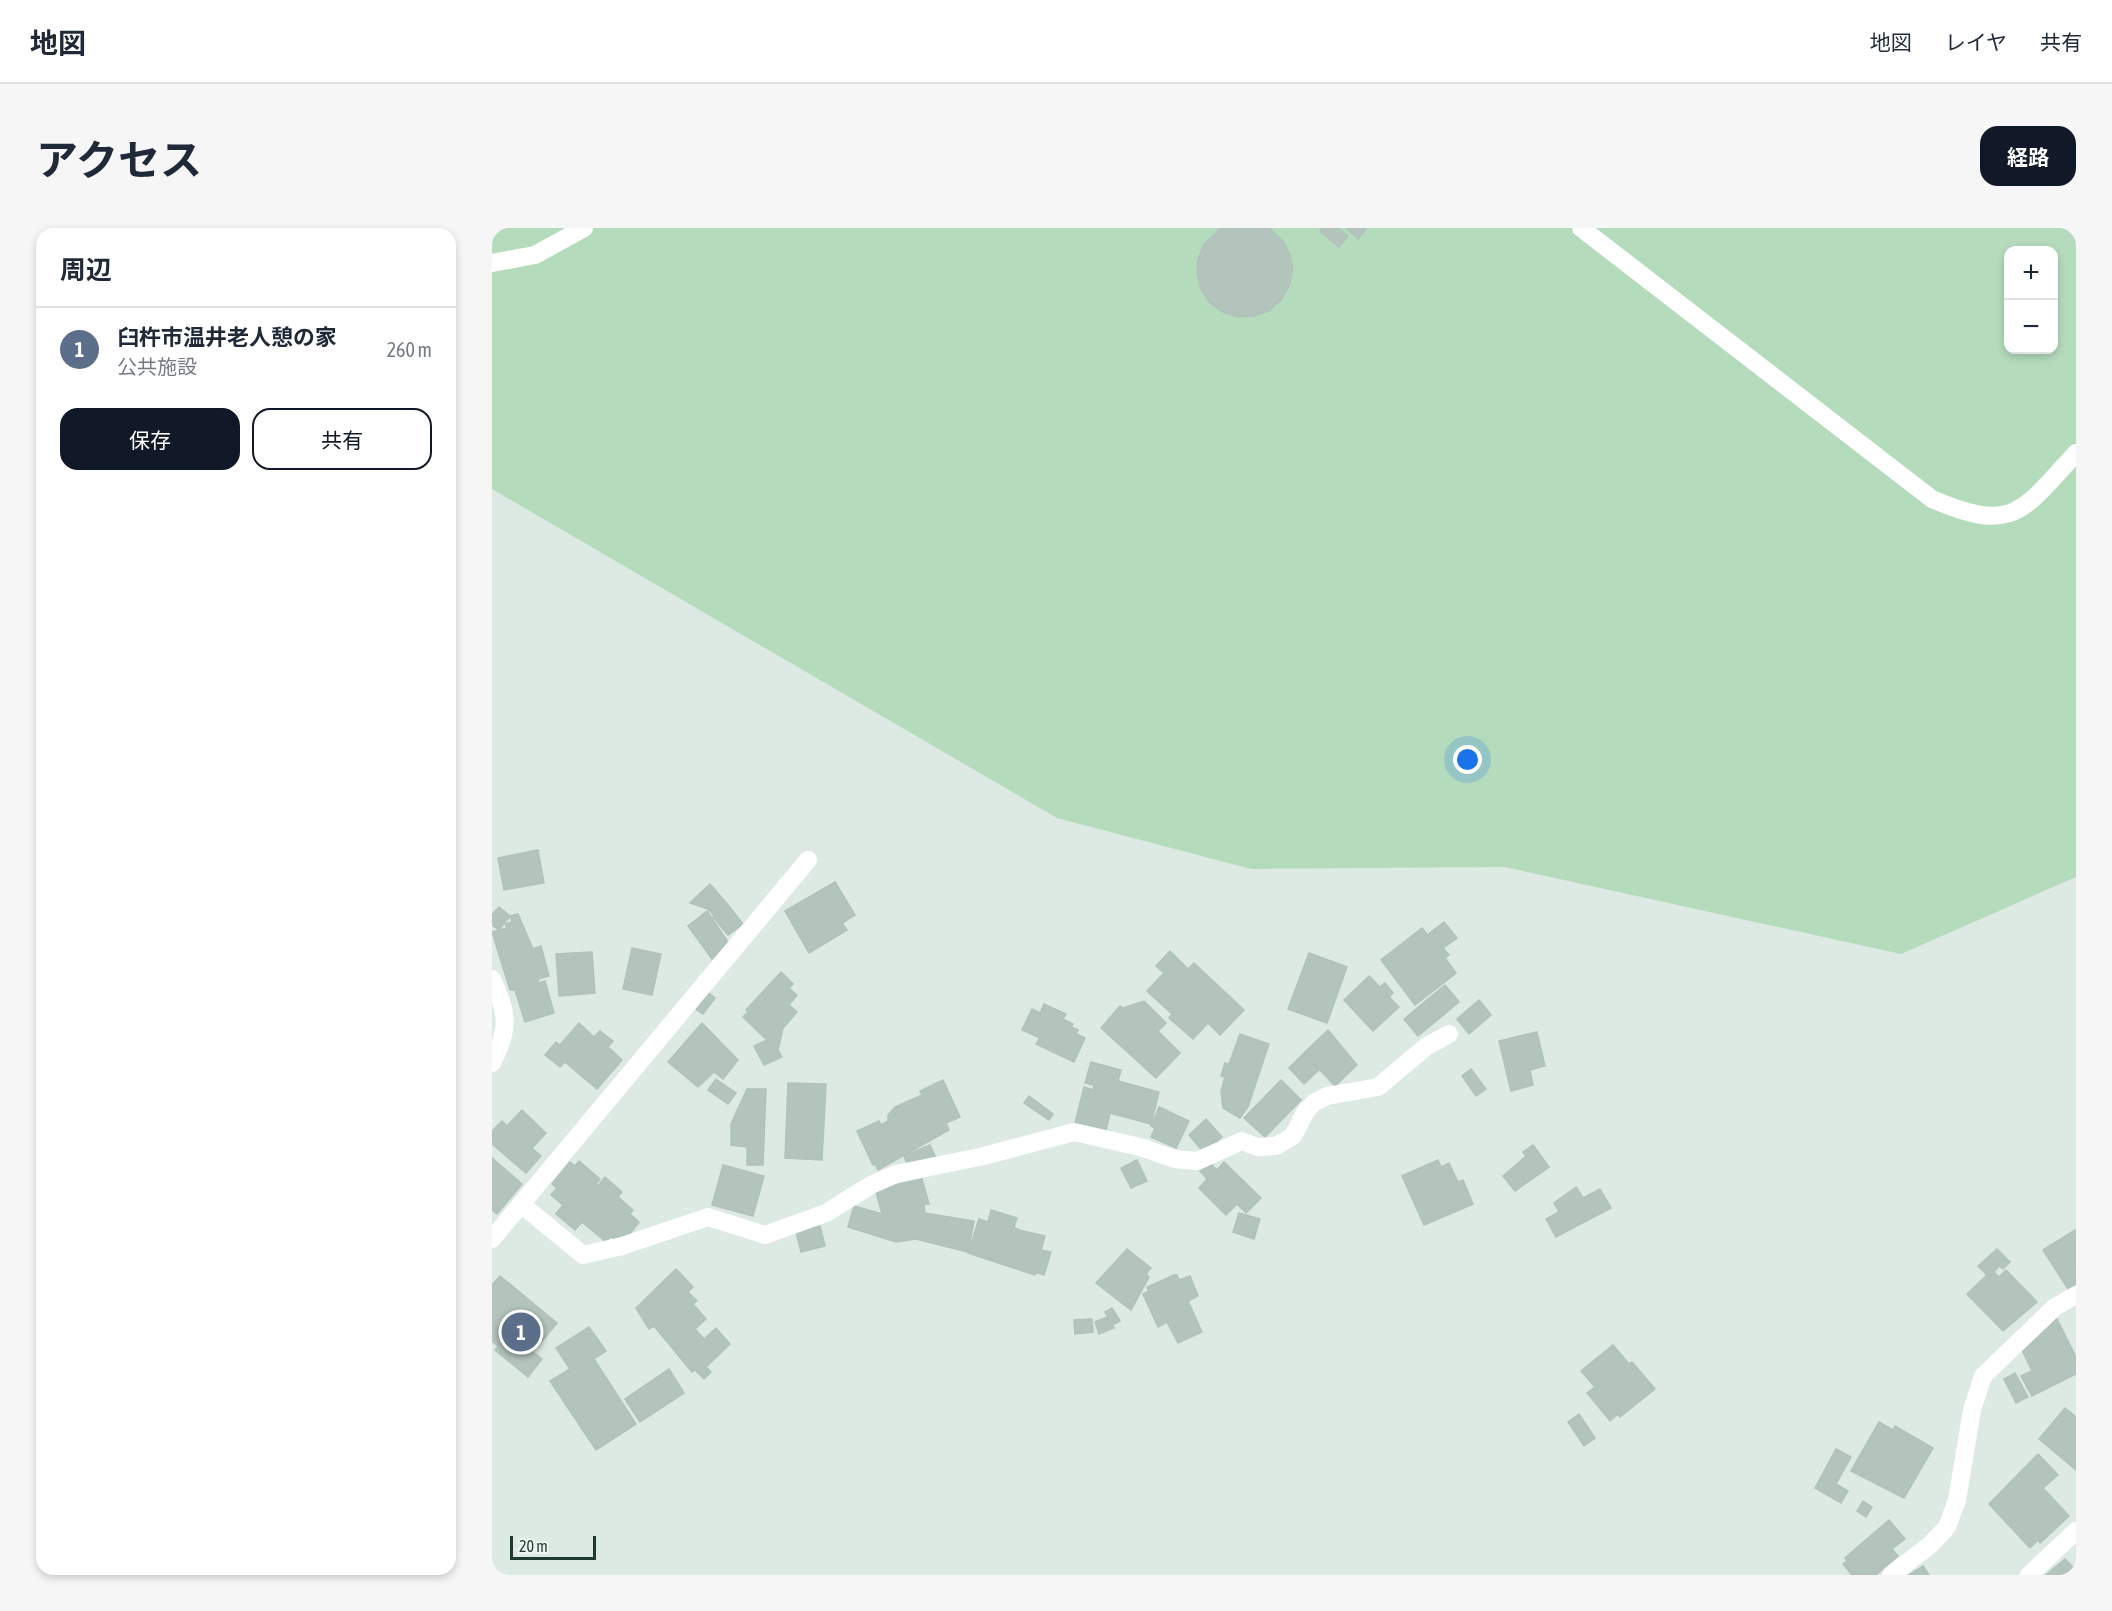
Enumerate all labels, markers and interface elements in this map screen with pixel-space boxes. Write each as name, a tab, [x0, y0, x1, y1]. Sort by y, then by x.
text: 地図	[30, 27, 86, 59]
text: 地図	[1870, 30, 1912, 54]
text: レイヤ	[1945, 30, 2007, 54]
text: 共有	[2040, 30, 2082, 54]
button: 経路	[1980, 126, 2076, 186]
text: アクセス	[36, 136, 202, 184]
map controls	[2004, 246, 2058, 354]
button: +	[2004, 246, 2058, 300]
text: 周辺	[60, 255, 112, 285]
button: −	[2004, 300, 2058, 354]
text: 臼杵市温井老人憩の家	[117, 324, 337, 350]
text: 1	[75, 338, 84, 361]
text: 260 m	[387, 338, 432, 361]
text: 公共施設	[117, 355, 197, 378]
button: 保存	[60, 408, 240, 470]
button: 共有	[252, 408, 432, 470]
your location	[1453, 745, 1482, 774]
pin: 1	[501, 1310, 540, 1354]
scale bar	[510, 1533, 596, 1560]
text: 20 m	[519, 1537, 548, 1555]

